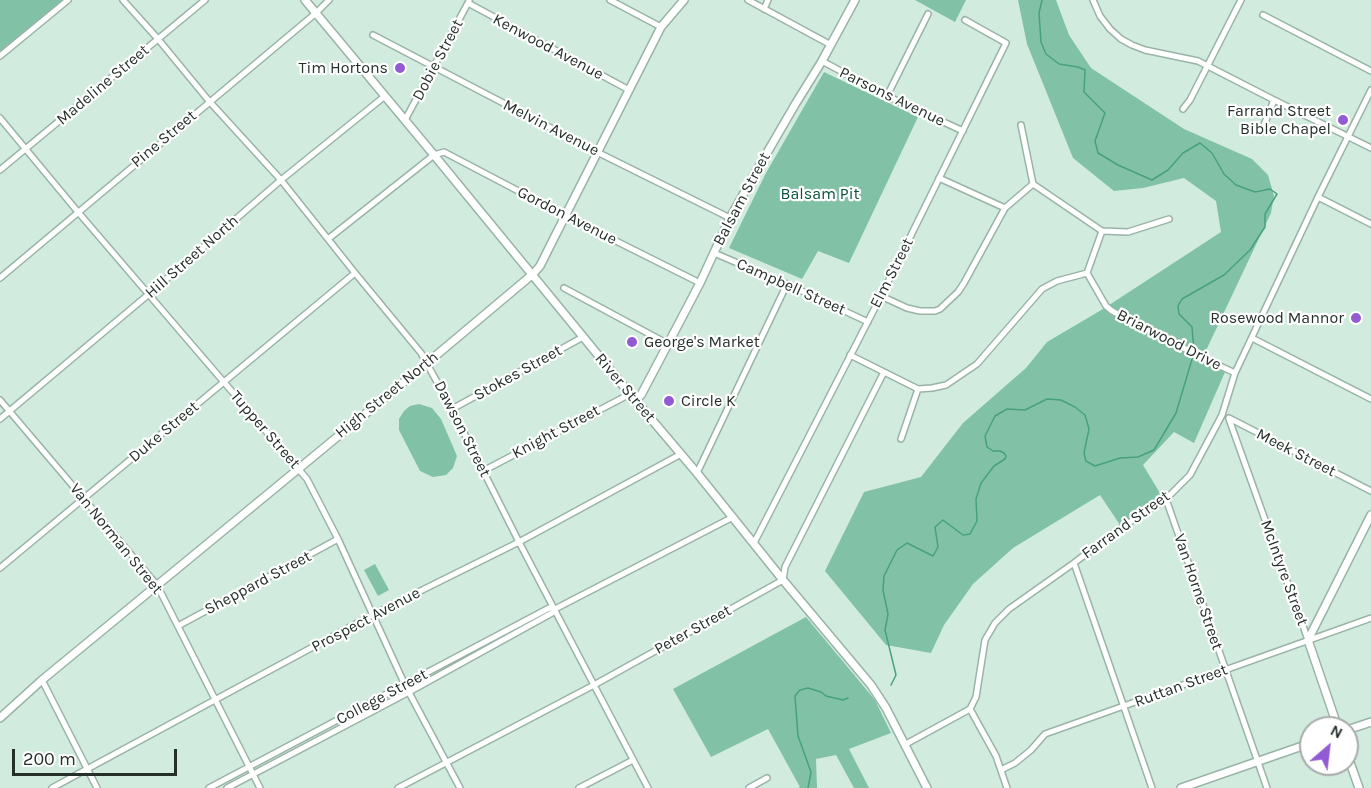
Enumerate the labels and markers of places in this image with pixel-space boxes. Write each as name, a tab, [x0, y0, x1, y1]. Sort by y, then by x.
place label: Tim Hortons	[298, 58, 388, 78]
marker: Tim Hortons	[393, 61, 407, 75]
place label: Farrand Street Bible Chapel	[1227, 101, 1331, 139]
marker: Farrand Street Bible Chapel	[1336, 113, 1350, 127]
place label: Rosewood Mannor	[1210, 308, 1344, 328]
marker: Rosewood Mannor	[1349, 311, 1363, 325]
place label: George's Market	[644, 332, 760, 352]
marker: George's Market	[625, 335, 639, 349]
place label: Circle K	[681, 391, 736, 411]
marker: Circle K	[662, 394, 676, 408]

